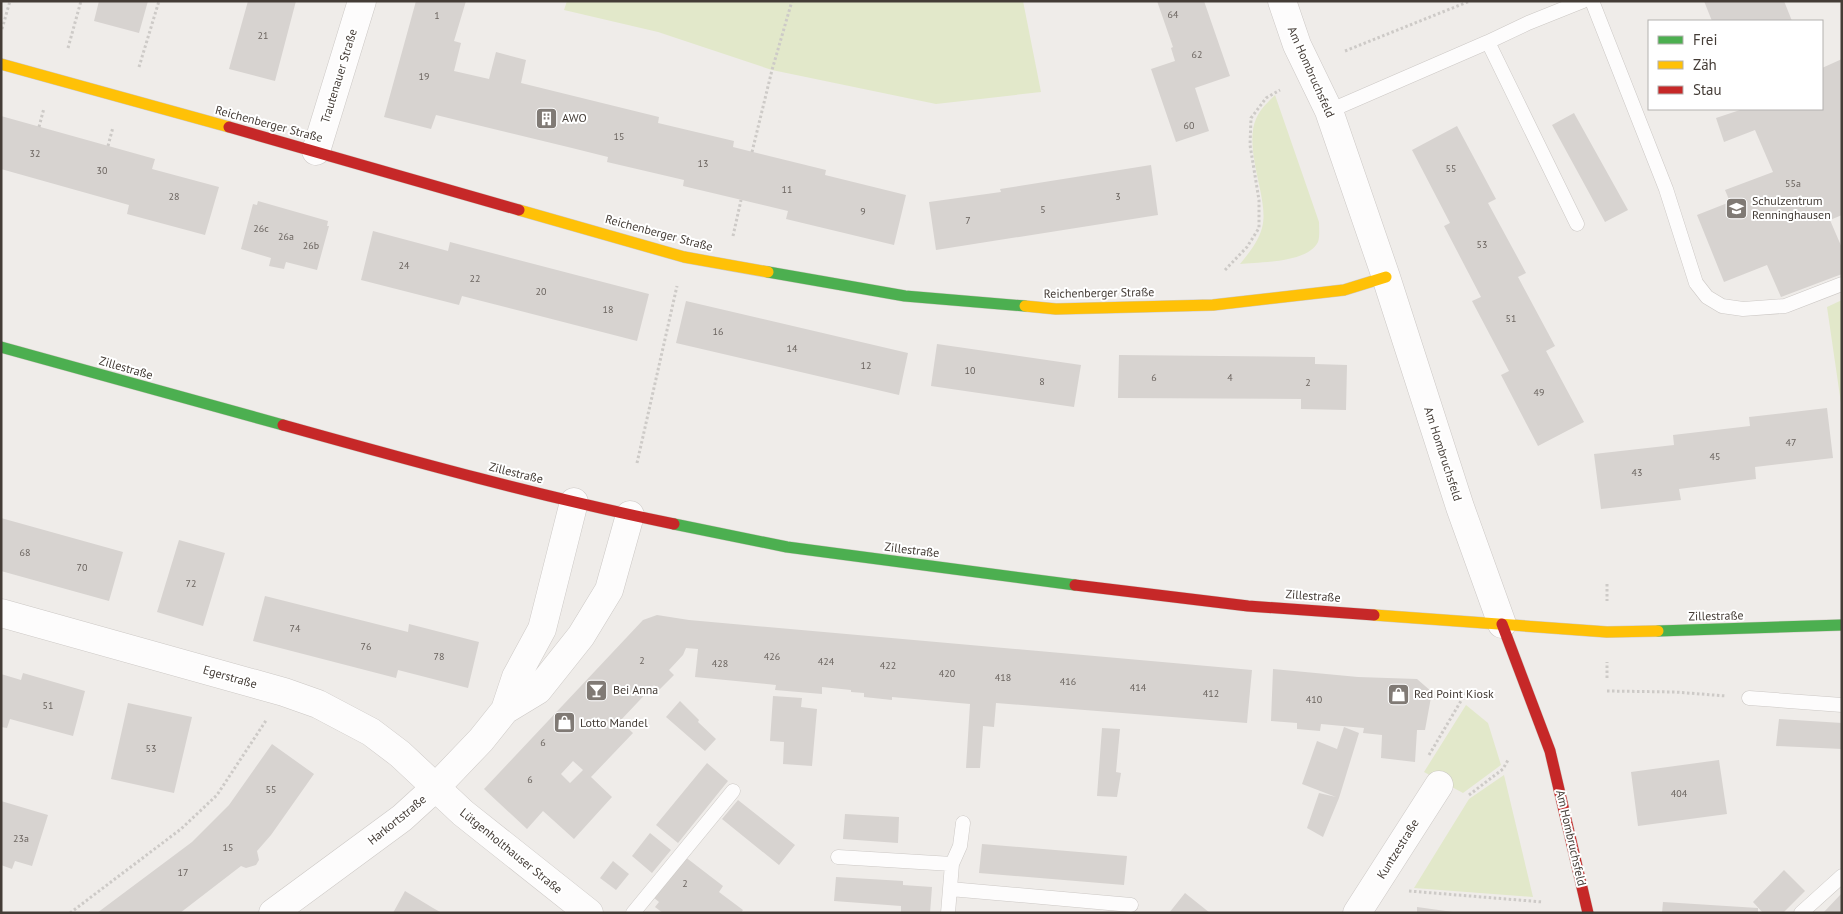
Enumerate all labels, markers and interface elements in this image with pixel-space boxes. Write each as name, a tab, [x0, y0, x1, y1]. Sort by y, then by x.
house number: 64	[1168, 8, 1179, 21]
house number: 1	[434, 9, 440, 22]
legend	[1648, 20, 1823, 110]
street label: Am Hombruchsfeld	[1285, 24, 1338, 120]
street label: Trautenauer Straße	[317, 27, 360, 125]
house number: 21	[258, 29, 268, 42]
text: Frei	[1693, 30, 1718, 49]
house number: 62	[1192, 48, 1202, 61]
text: Zäh	[1693, 55, 1717, 74]
house number: 19	[419, 70, 429, 83]
text: Stau	[1693, 80, 1722, 99]
street label: Reichenberger Straße	[214, 102, 325, 145]
building icon: AWO	[534, 106, 558, 130]
place label: AWO	[562, 110, 587, 125]
house number: 60	[1184, 119, 1195, 132]
house number: 15	[614, 130, 624, 143]
house number: 32	[30, 147, 40, 160]
house number: 13	[698, 157, 708, 170]
house number: 55	[1446, 162, 1456, 175]
house number: 30	[97, 164, 108, 177]
house number: 55a	[1785, 177, 1801, 190]
house number: 11	[782, 183, 792, 196]
house number: 28	[169, 190, 179, 203]
house number: 3	[1115, 190, 1121, 203]
place label: Schulzentrum Renninghausen	[1752, 193, 1831, 222]
school or university icon: Schulzentrum Renninghausen	[1724, 196, 1748, 220]
house number: 5	[1040, 203, 1046, 216]
house number: 9	[860, 205, 866, 218]
street label: Reichenberger Straße	[604, 211, 715, 254]
house number: 7	[965, 214, 971, 227]
house number: 26c	[253, 222, 269, 235]
house number: 26a	[278, 230, 294, 243]
house number: 53	[1477, 238, 1487, 251]
house number: 26b	[303, 239, 319, 252]
house number: 24	[399, 259, 410, 272]
house number: 22	[470, 272, 480, 285]
street label: Reichenberger Straße	[1044, 284, 1154, 301]
house number: 20	[536, 285, 547, 298]
house number: 18	[603, 303, 613, 316]
house number: 51	[1506, 312, 1516, 325]
house number: 16	[713, 325, 723, 338]
house number: 14	[787, 342, 798, 355]
street label: Zillestraße	[98, 353, 155, 382]
house number: 12	[861, 359, 871, 372]
house number: 10	[965, 364, 976, 377]
house number: 6	[1151, 371, 1157, 384]
house number: 4	[1227, 371, 1233, 384]
house number: 8	[1039, 375, 1045, 388]
house number: 2	[1305, 376, 1311, 389]
house number: 49	[1534, 386, 1544, 399]
street label: Am Hombruchsfeld	[1421, 405, 1466, 503]
house number: 47	[1786, 436, 1796, 449]
house number: 45	[1710, 450, 1720, 463]
street label: Zillestraße	[488, 459, 545, 486]
house number: 43	[1632, 466, 1642, 479]
street label: Zillestraße	[884, 539, 940, 560]
house number: 68	[20, 546, 30, 559]
house number: 70	[77, 561, 88, 574]
house number: 72	[186, 577, 196, 590]
street label: Zillestraße	[1285, 586, 1341, 605]
street label: Zillestraße	[1688, 608, 1744, 623]
house number: 74	[290, 622, 301, 635]
house number: 76	[361, 640, 371, 653]
house number: 78	[434, 650, 444, 663]
house number: 426	[764, 650, 780, 663]
house number: 2	[639, 654, 645, 667]
house number: 424	[818, 655, 835, 668]
house number: 428	[712, 657, 728, 670]
house number: 422	[880, 659, 896, 672]
street label: Egerstraße	[201, 662, 259, 691]
house number: 420	[939, 667, 956, 680]
house number: 418	[995, 671, 1011, 684]
house number: 416	[1060, 675, 1076, 688]
bar icon: Bei Anna	[585, 678, 609, 702]
house number: 414	[1130, 681, 1147, 694]
place label: Bei Anna	[613, 682, 658, 697]
shop icon: Red Point Kiosk	[1386, 682, 1410, 706]
place label: Red Point Kiosk	[1414, 686, 1494, 701]
house number: 412	[1203, 687, 1219, 700]
house number: 410	[1306, 693, 1323, 706]
house number: 51	[43, 699, 53, 712]
shop icon: Lotto Mandel	[552, 711, 576, 735]
place label: Lotto Mandel	[580, 715, 648, 730]
house number: 6	[540, 736, 546, 749]
house number: 53	[146, 742, 156, 755]
house number: 6	[527, 773, 533, 786]
house number: 55	[266, 783, 276, 796]
house number: 404	[1671, 787, 1688, 800]
street label: Am Hombruchsfeld	[1553, 788, 1590, 887]
street label: Harkortstraße	[364, 791, 429, 848]
street label: Lütgenholthauser Straße	[457, 805, 566, 897]
street label: Kuntzestraße	[1373, 816, 1422, 881]
house number: 23a	[13, 832, 29, 845]
house number: 15	[223, 841, 233, 854]
house number: 17	[178, 866, 188, 879]
house number: 2	[682, 877, 688, 890]

